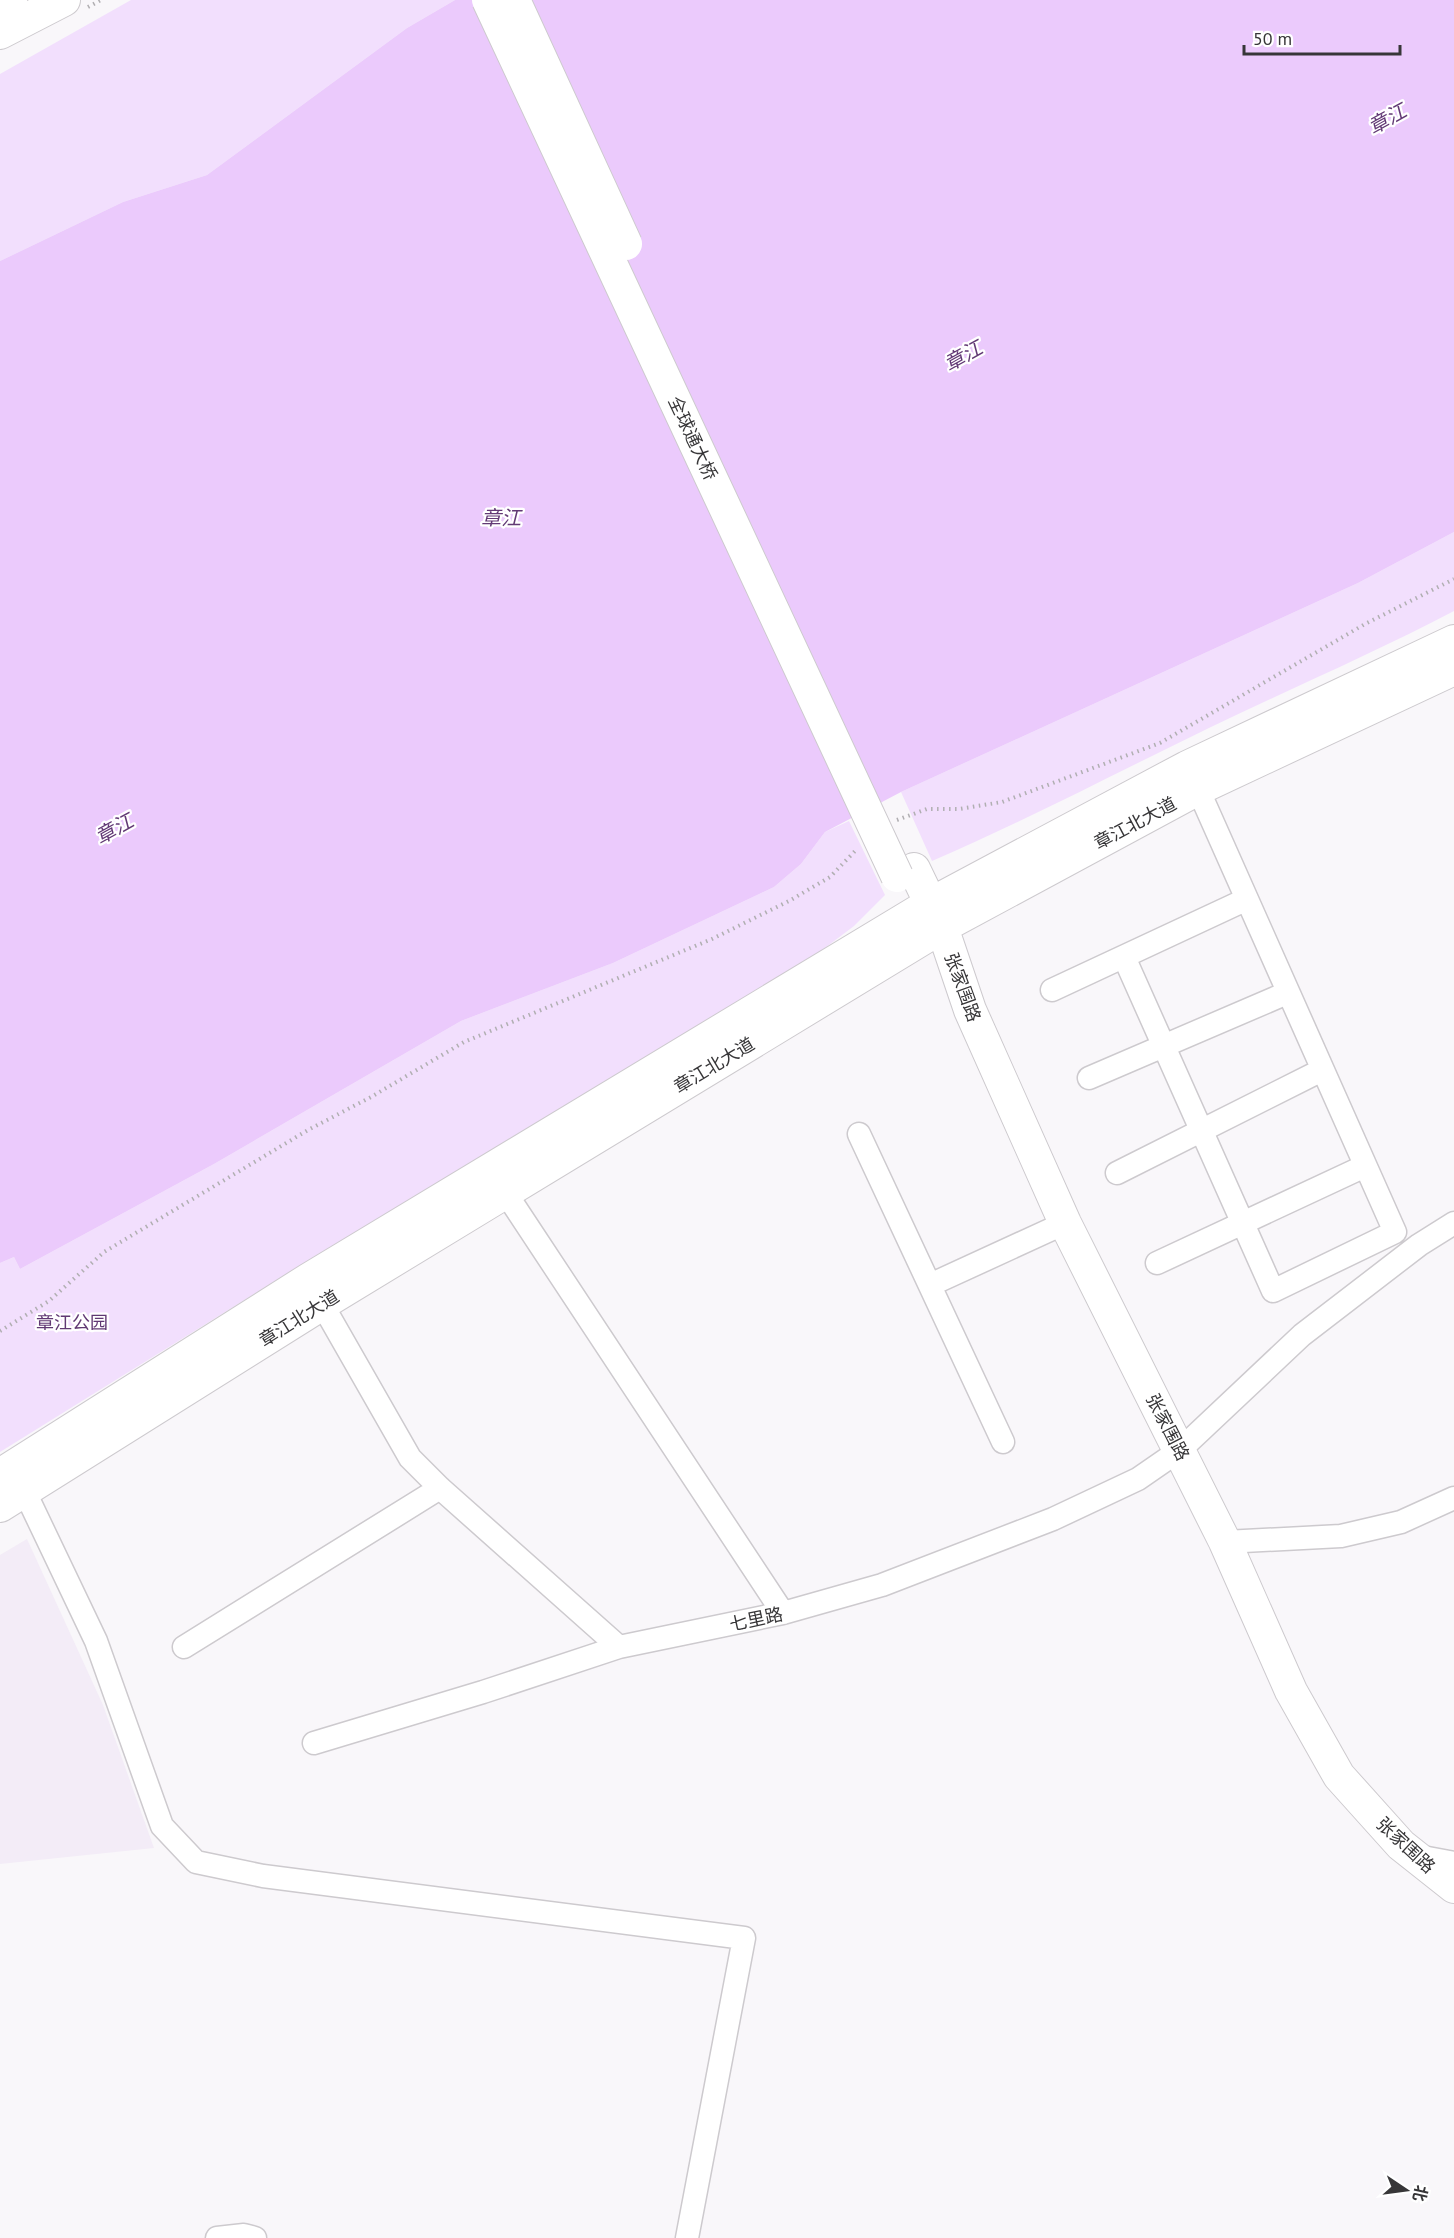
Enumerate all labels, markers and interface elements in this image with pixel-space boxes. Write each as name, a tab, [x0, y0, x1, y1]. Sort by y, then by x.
scale bar	[1244, 18, 1400, 56]
text: 50 m	[1253, 27, 1292, 50]
water label: 章江	[1363, 97, 1413, 140]
water label: 章江	[939, 334, 989, 377]
street label: 全球通大桥	[664, 392, 722, 484]
water label: 章江	[481, 505, 523, 531]
street label: 章江北大道	[1090, 792, 1180, 854]
water label: 章江	[90, 807, 140, 850]
street label: 张家围路	[940, 949, 986, 1025]
street label: 章江北大道	[670, 1032, 758, 1098]
street label: 章江北大道	[255, 1284, 343, 1352]
park label: 章江公园	[36, 1311, 108, 1334]
street label: 张家围路	[1141, 1390, 1195, 1464]
street label: 七里路	[727, 1602, 785, 1636]
street label: 张家围路	[1372, 1812, 1440, 1878]
north arrow	[1376, 2160, 1436, 2220]
text: 北	[1409, 2183, 1432, 2203]

